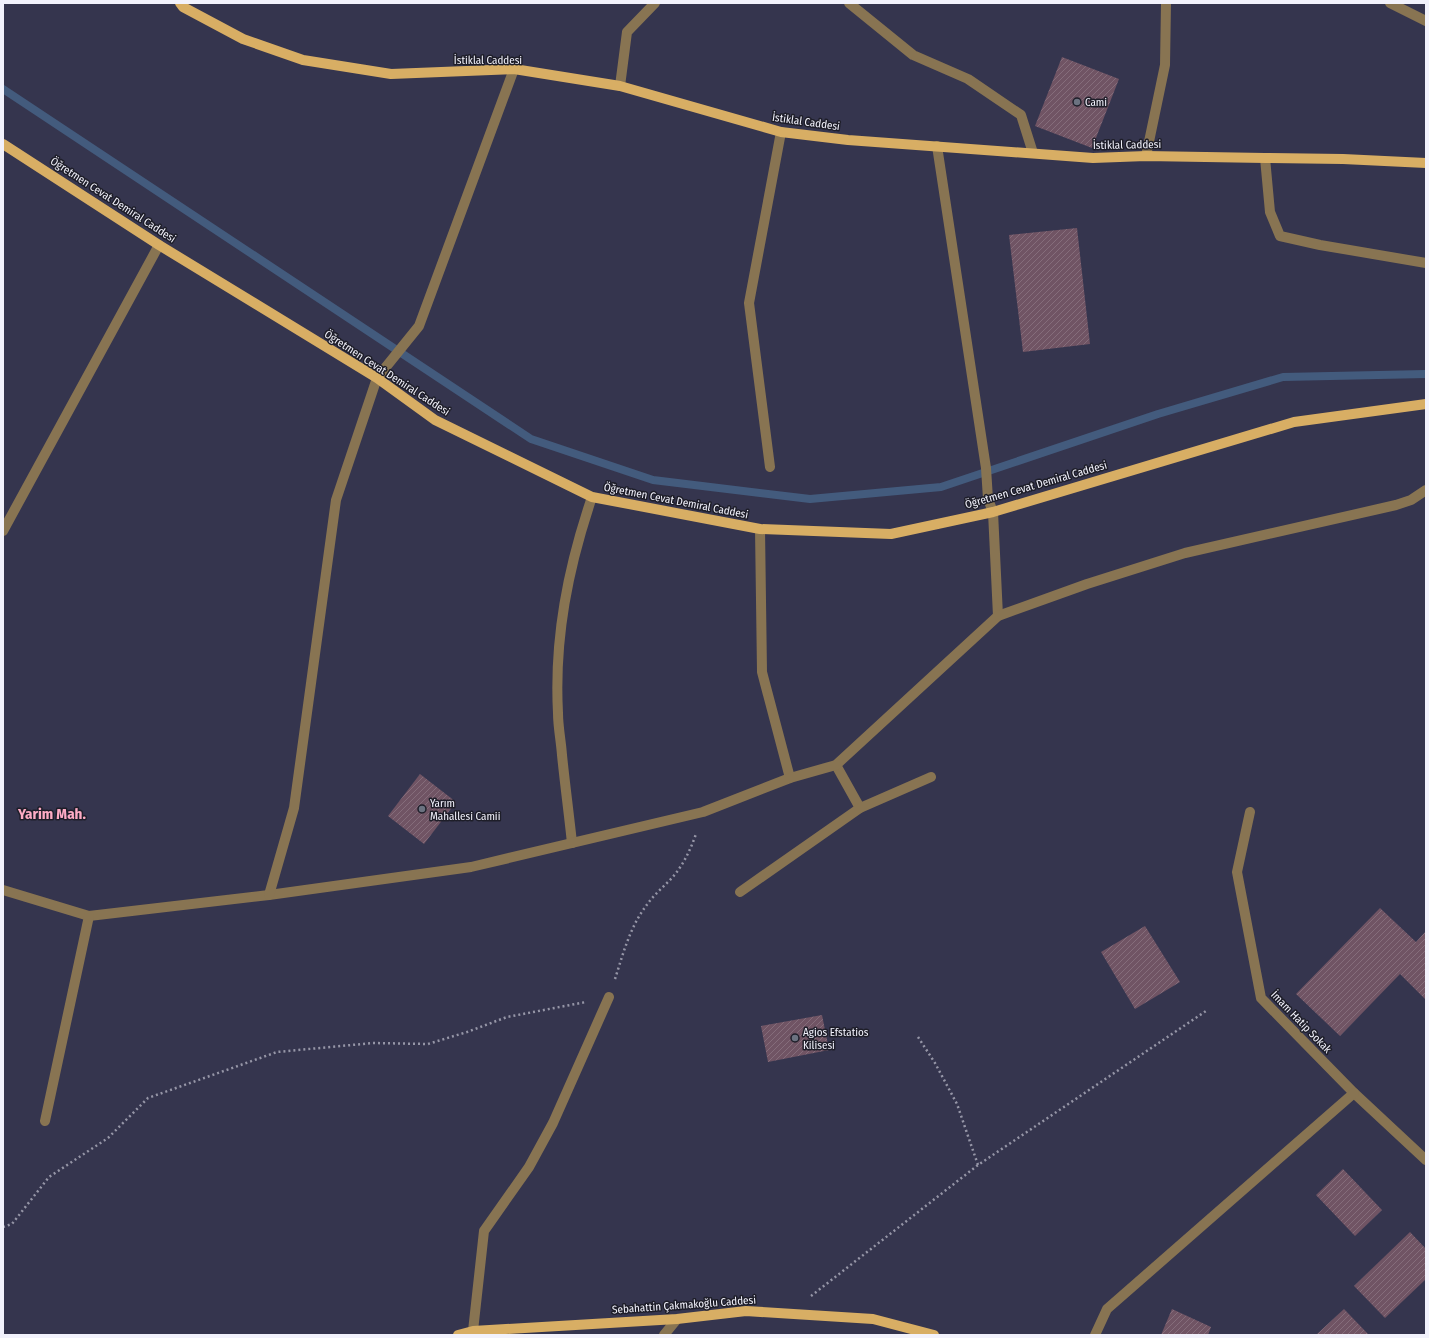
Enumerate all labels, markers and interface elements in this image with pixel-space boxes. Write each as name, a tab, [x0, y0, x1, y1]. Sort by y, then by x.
street label: İstiklal Caddesi	[454, 53, 522, 67]
place label: Cami	[1085, 96, 1107, 109]
marker: Cami	[1072, 97, 1082, 107]
street label: İstiklal Caddesi	[771, 110, 841, 133]
street label: İstiklal Caddesi	[1093, 137, 1161, 152]
street label: Öğretmen Cevat Demiral Caddesi	[48, 155, 178, 246]
street label: Öğretmen Cevat Demiral Caddesi	[322, 328, 452, 419]
street label: Öğretmen Cevat Demiral Caddesi	[964, 458, 1109, 511]
street label: Öğretmen Cevat Demiral Caddesi	[603, 481, 750, 521]
place label: Yarım Mahallesi Camii	[430, 797, 501, 823]
marker: Yarım Mahallesi Camii	[417, 804, 427, 814]
district label: Yarim Mah.	[17, 805, 86, 823]
street label: İmam Hatip Sokak	[1268, 988, 1335, 1056]
place label: Agios Efstatios Kilisesi	[803, 1026, 869, 1052]
marker: Agios Efstatios Kilisesi	[790, 1033, 800, 1043]
street label: Sebahattin Çakmakoğlu Caddesi	[612, 1293, 757, 1317]

